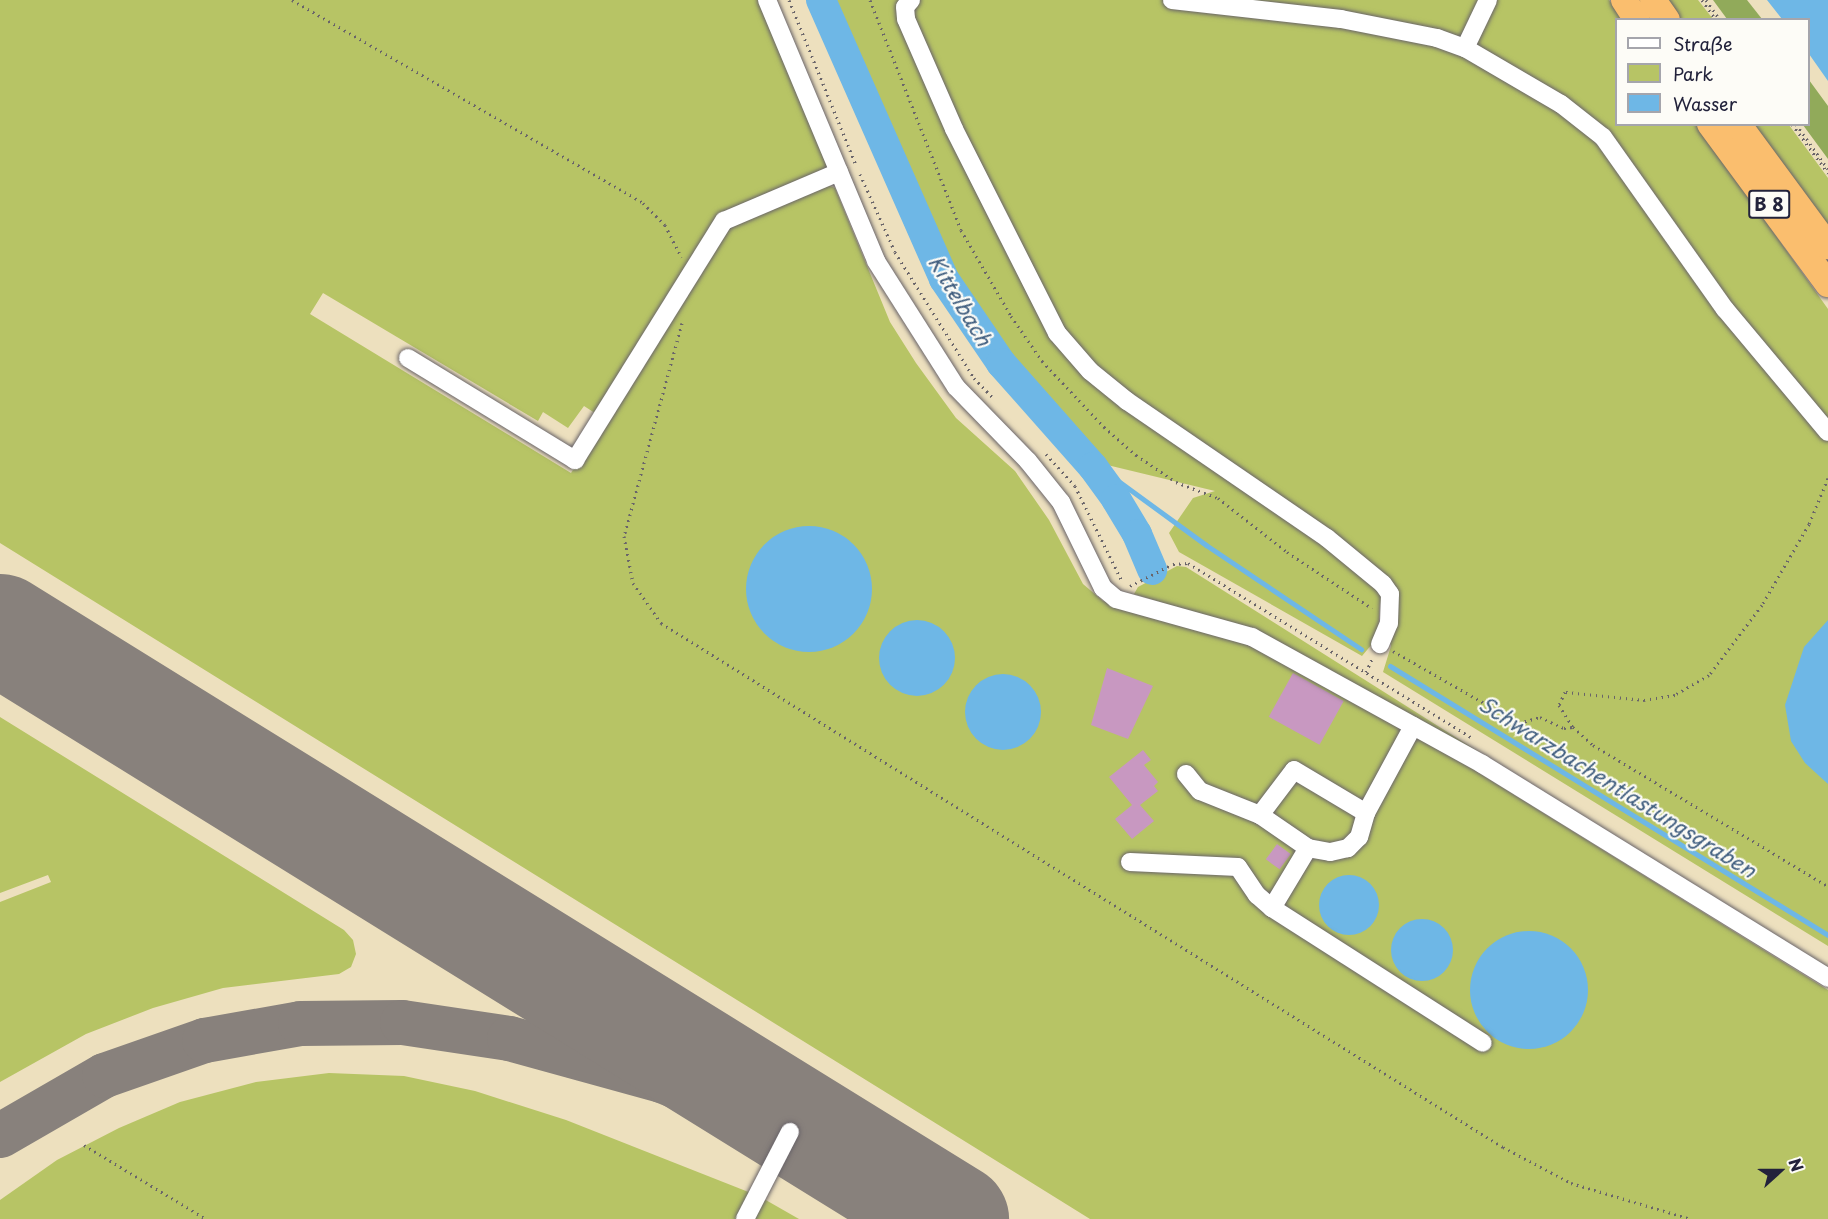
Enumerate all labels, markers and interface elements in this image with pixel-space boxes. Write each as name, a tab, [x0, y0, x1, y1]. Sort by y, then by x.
legend	[1615, 18, 1810, 126]
text: Straße	[1673, 30, 1733, 57]
text: Park	[1673, 60, 1713, 87]
text: Wasser	[1673, 90, 1737, 117]
road number: B 8	[1748, 189, 1790, 219]
water label: Kittelbach	[924, 250, 998, 350]
water label: Schwarzbachentlastungsgraben	[1475, 690, 1761, 882]
north arrow	[1750, 1141, 1810, 1201]
text: N	[1783, 1154, 1810, 1175]

